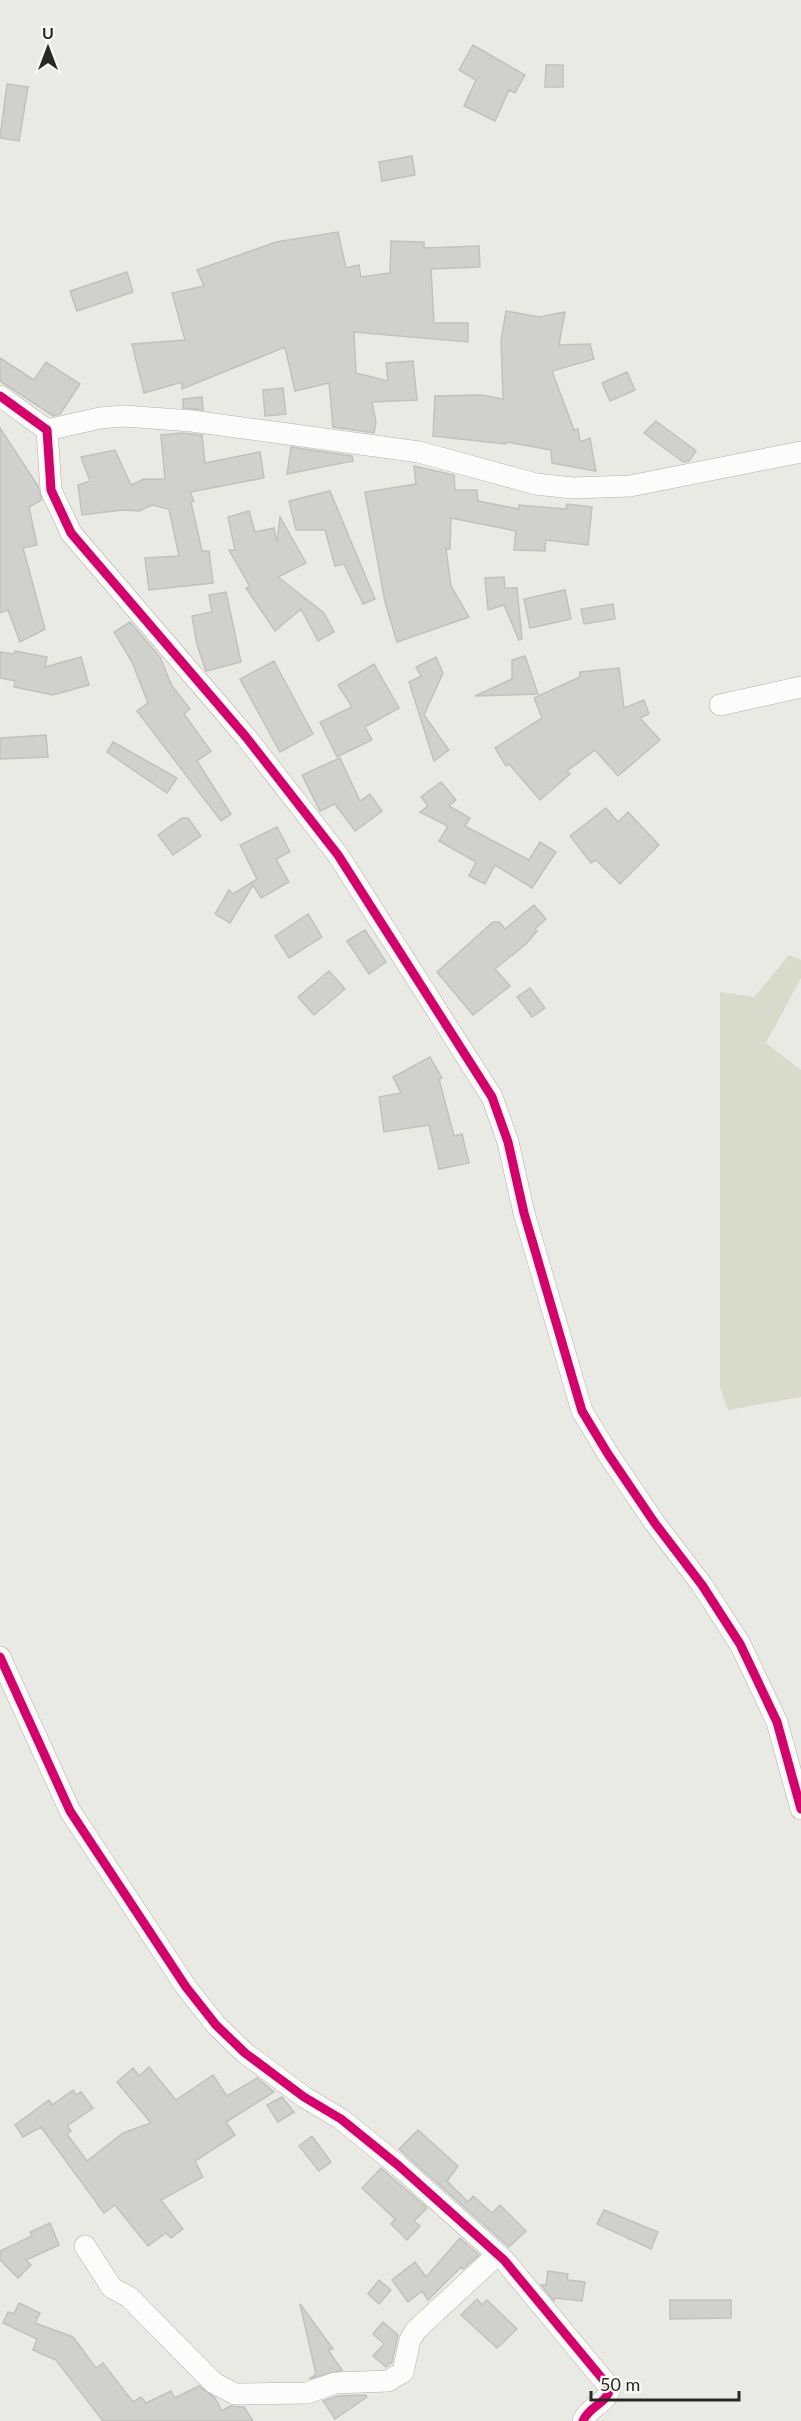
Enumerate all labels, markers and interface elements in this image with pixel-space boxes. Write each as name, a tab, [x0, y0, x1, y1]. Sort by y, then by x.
north arrow	[18, 18, 78, 78]
text: U	[42, 23, 54, 42]
scale bar	[591, 2364, 740, 2402]
text: 50 m	[600, 2373, 640, 2395]

